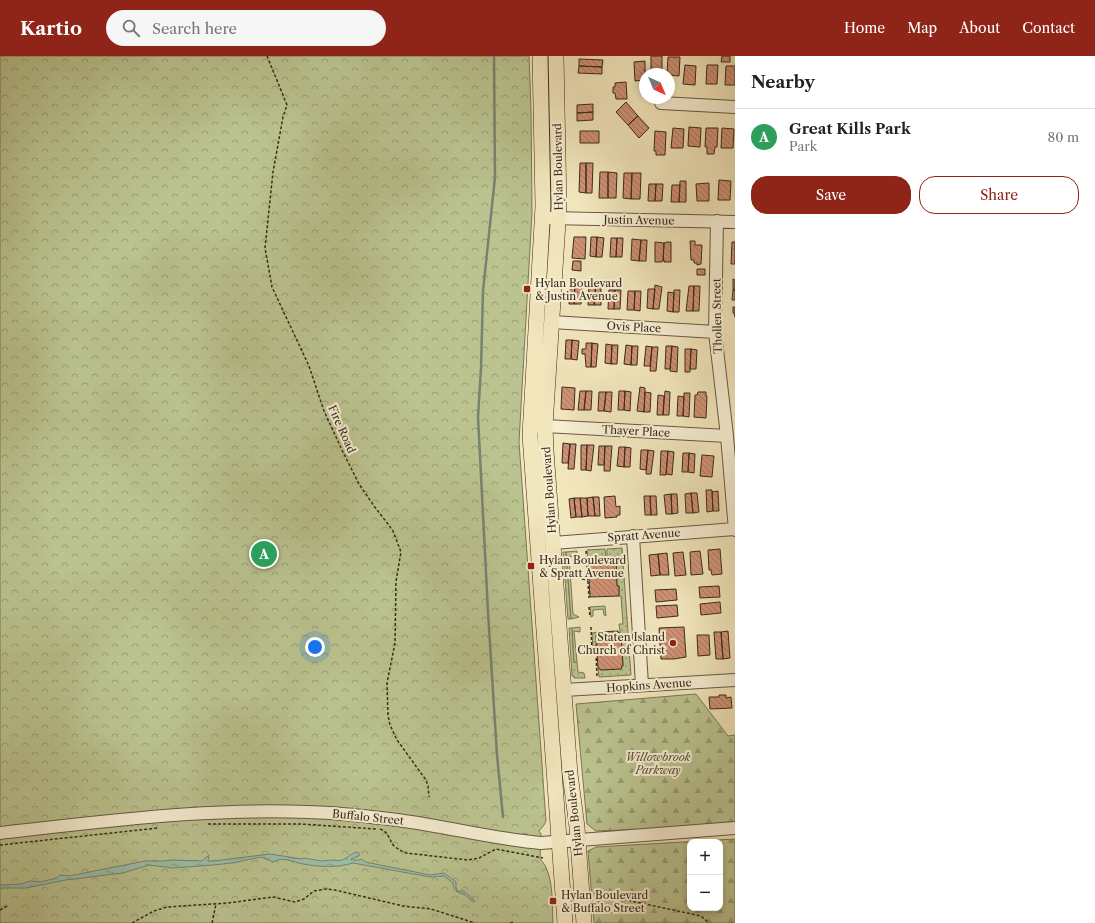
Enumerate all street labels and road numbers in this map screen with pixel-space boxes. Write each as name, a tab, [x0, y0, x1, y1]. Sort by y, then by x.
street label: Hylan Boulevard	[550, 123, 566, 211]
street label: Justin Avenue	[601, 212, 675, 228]
street label: Thollen Street	[709, 278, 725, 354]
street label: Ovis Place	[606, 319, 662, 335]
street label: Fire Road	[325, 403, 359, 456]
street label: Thayer Place	[602, 422, 670, 440]
street label: Hylan Boulevard	[539, 446, 559, 534]
street label: Spratt Avenue	[607, 525, 681, 545]
street label: Hopkins Avenue	[606, 675, 692, 695]
street label: Hylan Boulevard	[562, 769, 586, 857]
street label: Buffalo Street	[331, 806, 405, 828]

